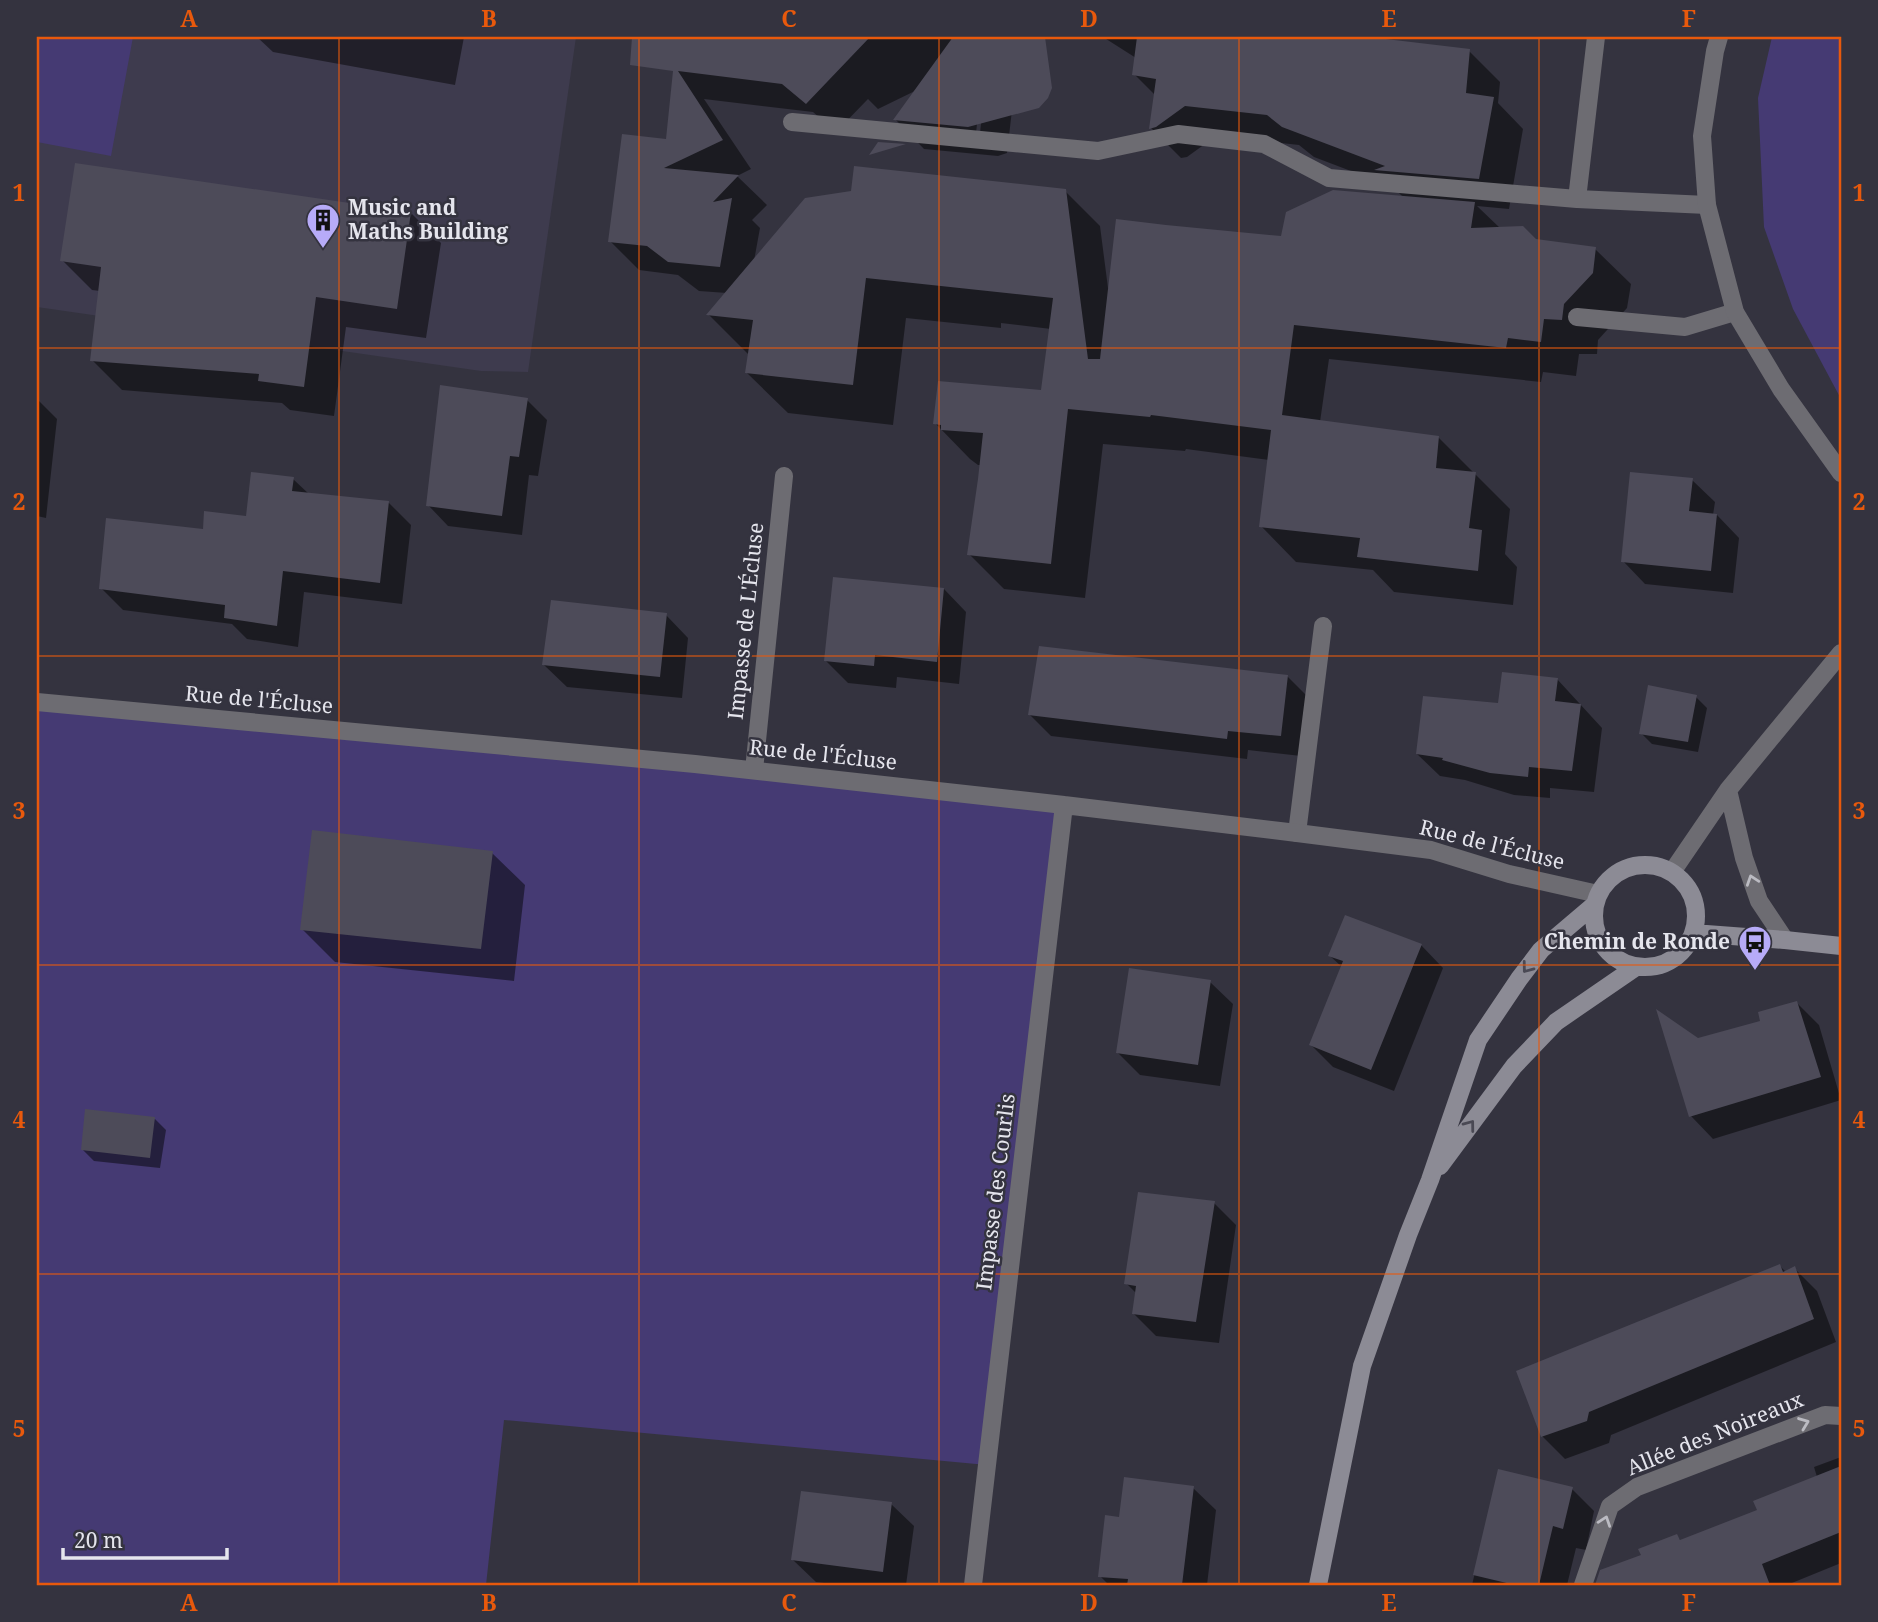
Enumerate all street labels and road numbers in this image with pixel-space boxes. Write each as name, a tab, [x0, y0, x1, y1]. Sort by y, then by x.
street label: Impasse de L'Écluse	[721, 521, 769, 721]
street label: Rue de l'Écluse	[184, 679, 334, 719]
street label: Rue de l'Écluse	[748, 732, 898, 776]
street label: Rue de l'Écluse	[1417, 812, 1568, 876]
street label: Impasse des Courlis	[969, 1092, 1021, 1292]
street label: Allée des Noireaux	[1622, 1385, 1808, 1481]

